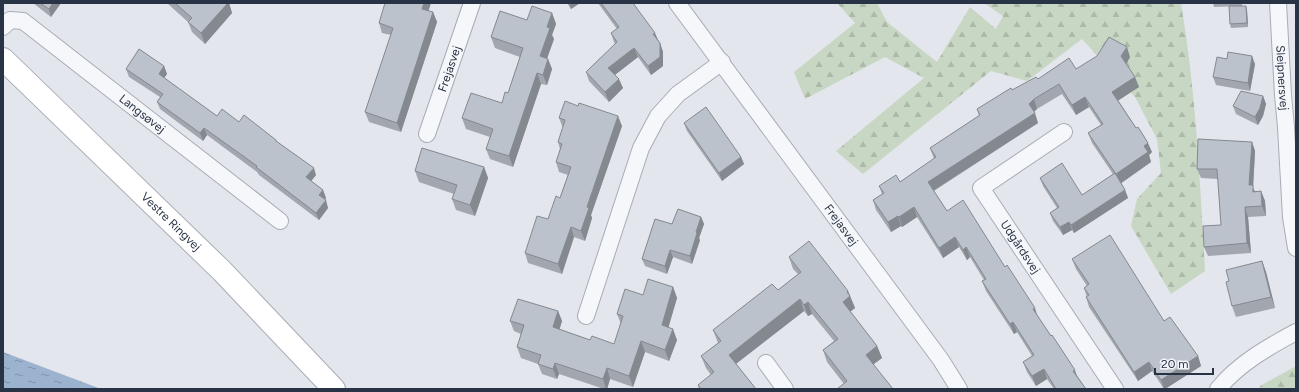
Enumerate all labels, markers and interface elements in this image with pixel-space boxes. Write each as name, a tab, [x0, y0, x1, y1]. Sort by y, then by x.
street label: Frejasvej	[435, 44, 464, 94]
street label: Sleipnersvej	[1273, 45, 1291, 111]
street label: Langsøvej	[116, 92, 168, 136]
street label: Vestre Ringvej	[138, 190, 204, 254]
street label: Frejasvej	[821, 201, 861, 248]
street label: Udgårdsvej	[997, 218, 1043, 276]
scale bar	[1155, 350, 1213, 376]
text: 20 m	[1161, 357, 1189, 371]

